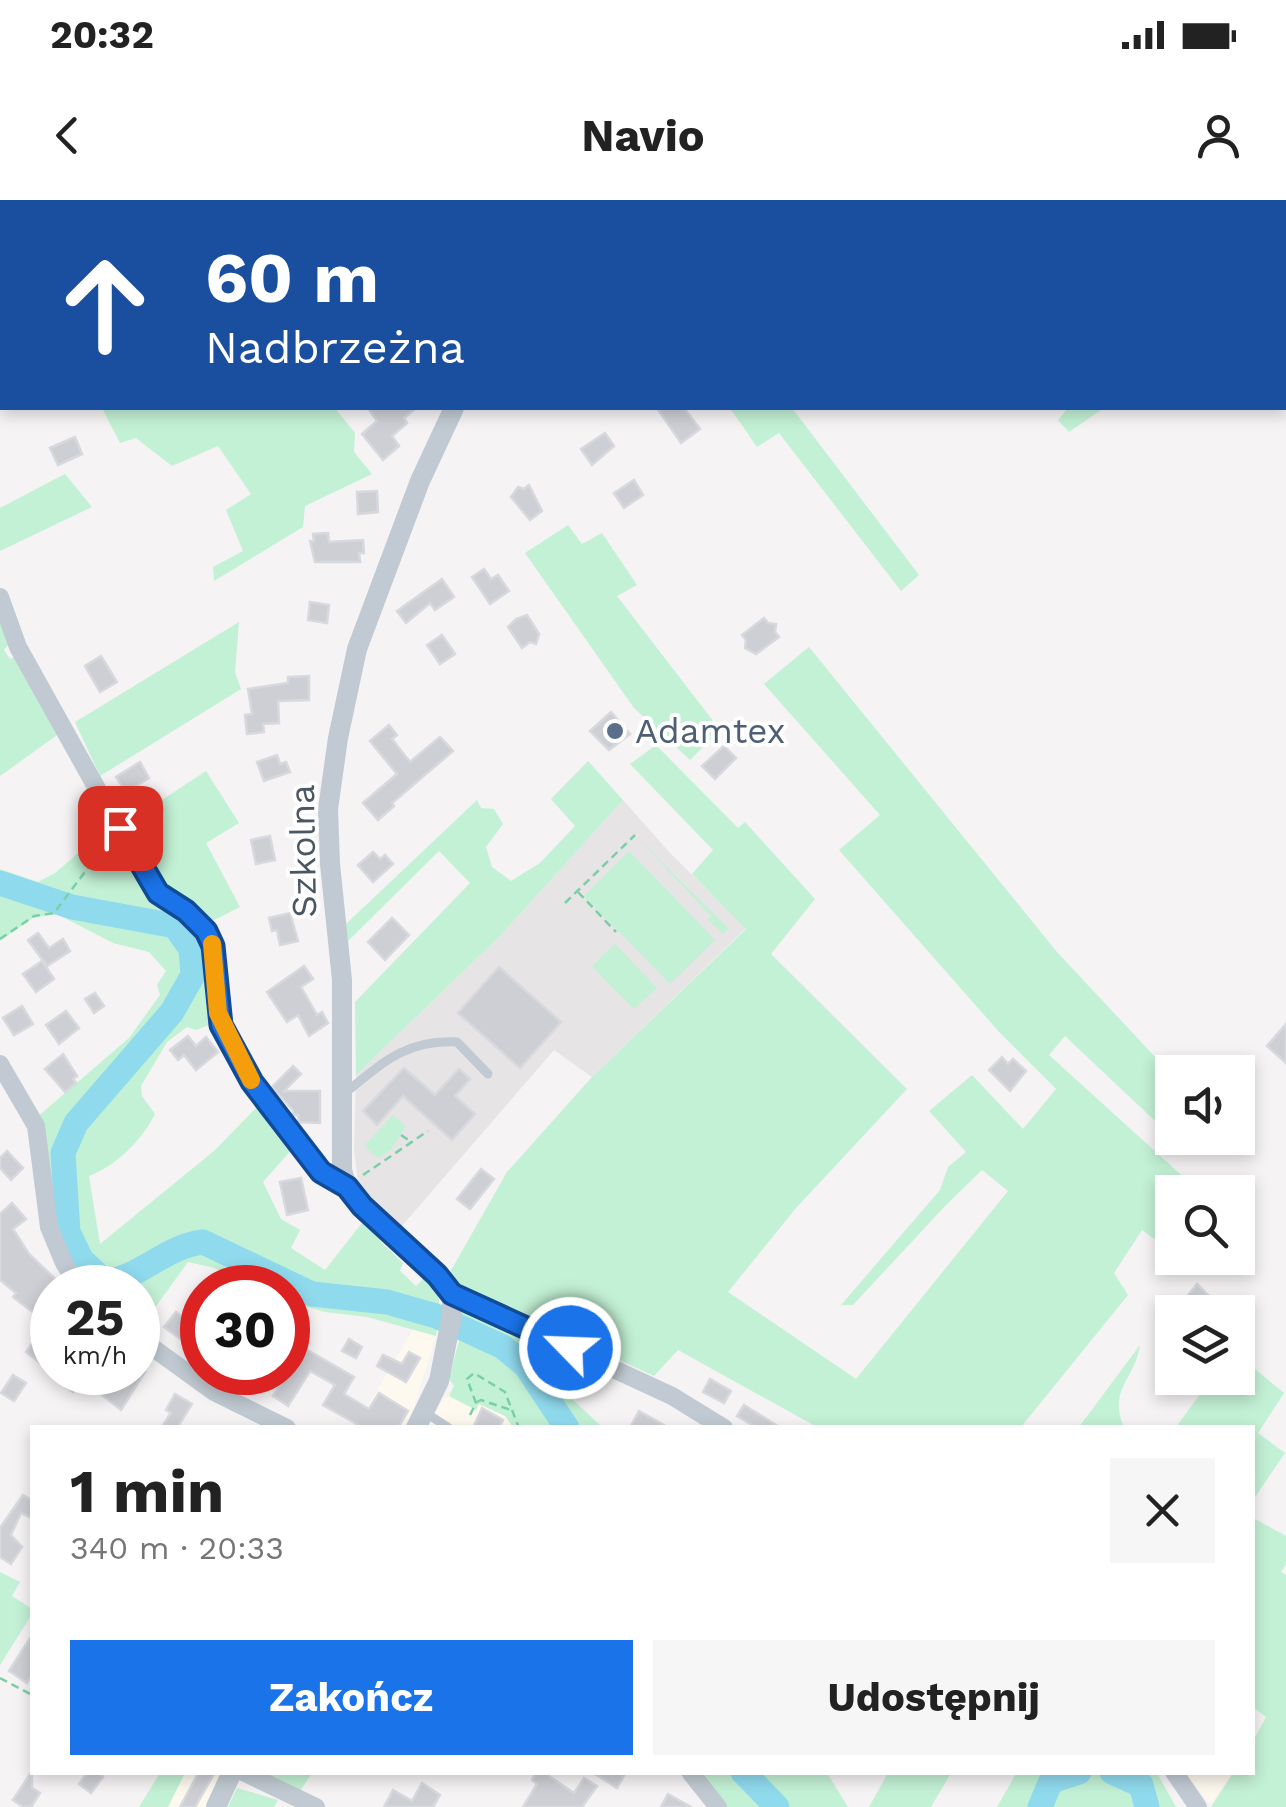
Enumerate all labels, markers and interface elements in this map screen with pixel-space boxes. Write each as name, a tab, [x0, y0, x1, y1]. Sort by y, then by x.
text: 20:32	[50, 13, 154, 57]
icon: back	[40, 108, 95, 163]
icon: person	[1191, 108, 1246, 163]
text: Navio	[581, 109, 705, 162]
text: 60 m	[205, 237, 379, 319]
icon: ahead	[40, 240, 170, 370]
text: Nadbrzeżna	[205, 321, 465, 374]
place label: Adamtex	[635, 710, 786, 752]
marker: Adamtex	[604, 720, 626, 742]
street label: Szkolna	[281, 784, 325, 918]
pin	[78, 786, 163, 871]
icon: arrive	[93, 801, 148, 856]
map controls	[1155, 1055, 1255, 1395]
button: sound	[1155, 1055, 1255, 1155]
button: search	[1155, 1175, 1255, 1275]
speed limit sign: 30	[180, 1265, 310, 1395]
text: 25	[66, 1288, 124, 1347]
button: layers	[1155, 1295, 1255, 1395]
position arrow	[518, 1296, 622, 1400]
text: km/h	[63, 1341, 127, 1370]
text: 1 min	[70, 1456, 224, 1527]
button: close	[1110, 1458, 1215, 1563]
text: 340 m · 20:33	[70, 1529, 284, 1567]
button: Zakończ	[70, 1640, 633, 1755]
button: Udostępnij	[653, 1640, 1215, 1755]

